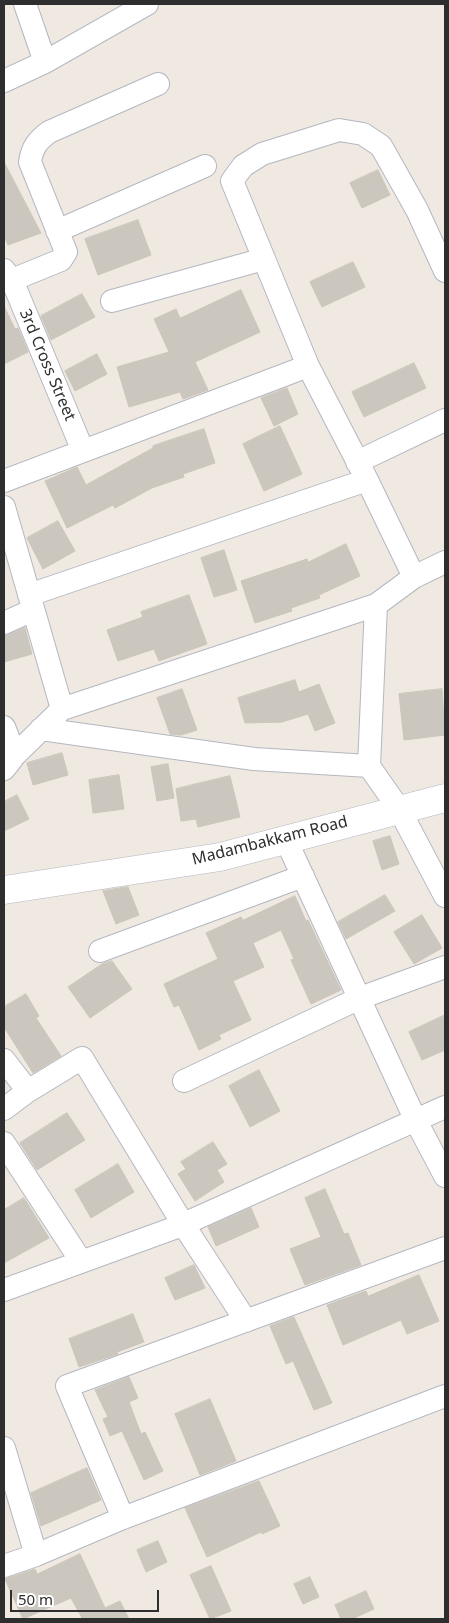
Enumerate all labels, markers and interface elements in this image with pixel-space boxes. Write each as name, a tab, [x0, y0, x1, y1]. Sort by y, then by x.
street label: 3rd Cross Street	[15, 306, 79, 424]
street label: Madambakkam Road	[190, 812, 350, 870]
scale bar	[12, 1580, 161, 1612]
text: 50 m	[18, 1589, 53, 1609]

